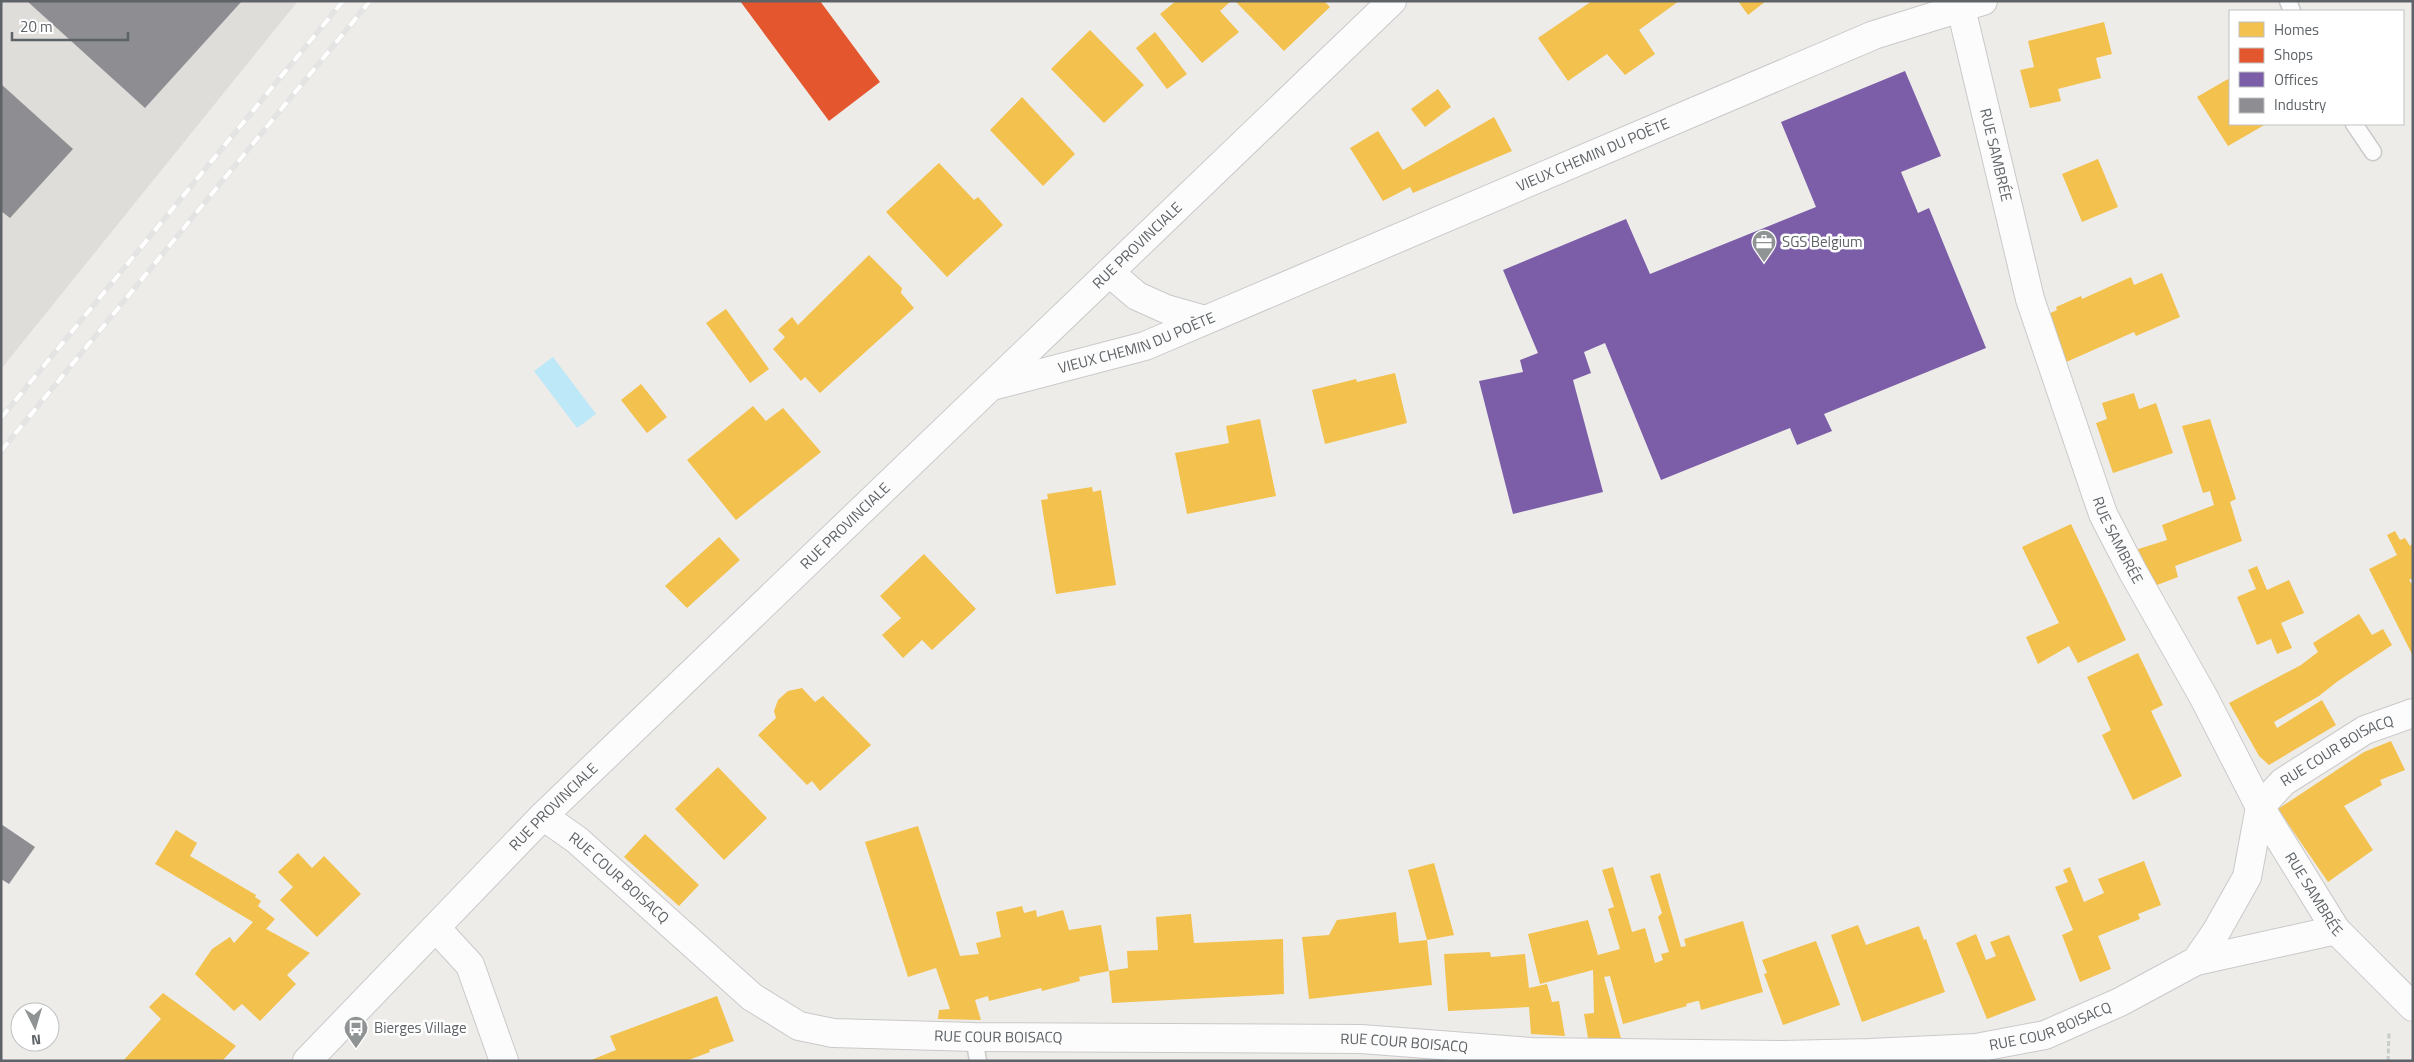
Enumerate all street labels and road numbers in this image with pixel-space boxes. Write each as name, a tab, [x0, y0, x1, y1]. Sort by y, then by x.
street label: RUE SAMBRÉE	[1974, 106, 2018, 204]
street label: VIEUX CHEMIN DU POÈTE	[1512, 112, 1673, 197]
street label: RUE PROVINCIALE	[1087, 196, 1187, 294]
street label: VIEUX CHEMIN DU POÈTE	[1056, 306, 1218, 379]
street label: RUE PROVINCIALE	[795, 477, 895, 575]
street label: RUE SAMBRÉE	[2087, 493, 2149, 588]
street label: RUE COUR BOISACQ	[2275, 709, 2397, 792]
street label: RUE PROVINCIALE	[503, 757, 603, 856]
street label: RUE COUR BOISACQ	[564, 826, 675, 929]
street label: RUE SAMBRÉE	[2279, 847, 2348, 942]
street label: RUE COUR BOISACQ	[1987, 995, 2115, 1056]
street label: RUE COUR BOISACQ	[934, 1024, 1063, 1048]
street label: RUE COUR BOISACQ	[1340, 1027, 1469, 1058]

